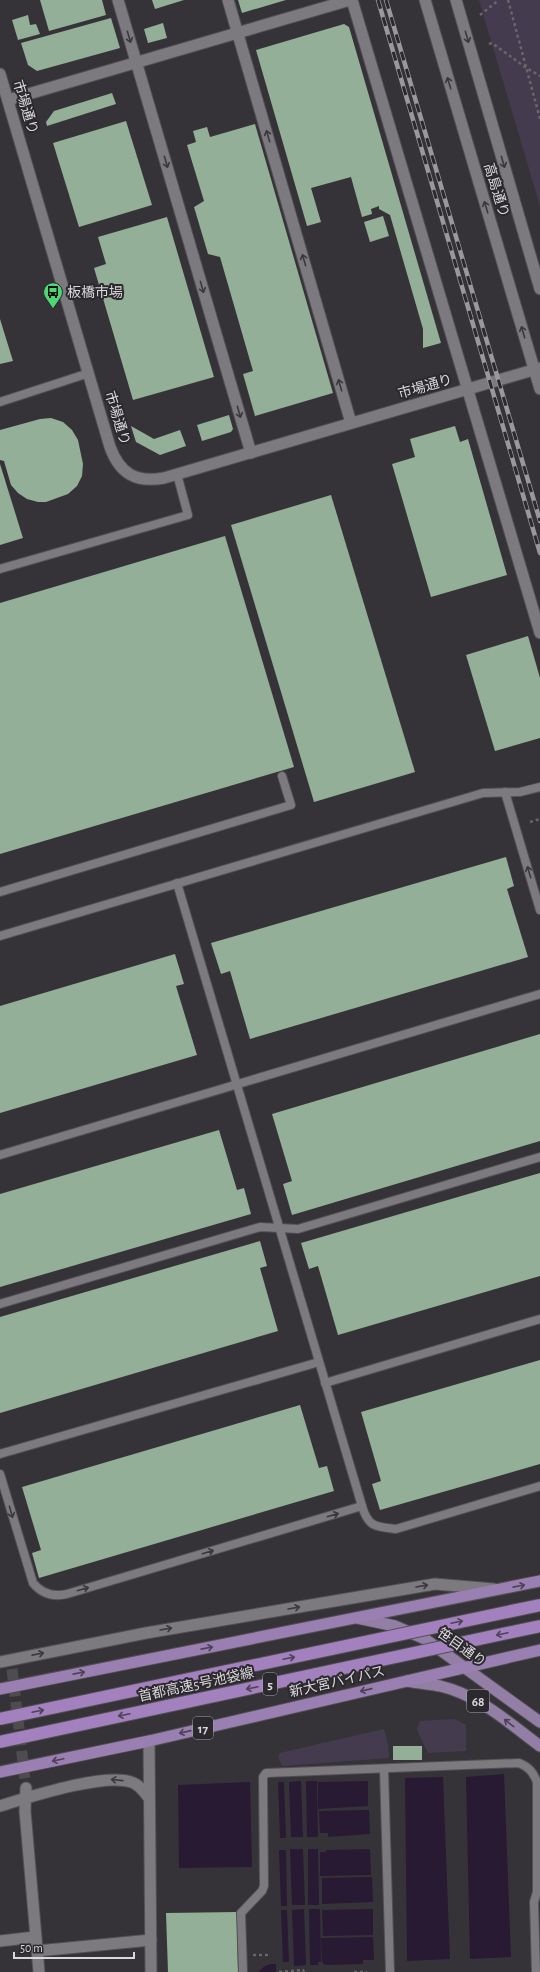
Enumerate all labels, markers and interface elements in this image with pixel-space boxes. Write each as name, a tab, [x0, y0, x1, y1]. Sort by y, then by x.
one-way arrow	[126, 31, 133, 44]
one-way arrow	[464, 31, 471, 44]
one-way arrow	[445, 76, 452, 89]
street label: 市場通り	[10, 78, 41, 136]
one-way arrow	[264, 129, 271, 142]
one-way arrow	[163, 155, 170, 168]
one-way arrow	[500, 156, 507, 169]
street label: 高島通り	[481, 161, 512, 219]
one-way arrow	[482, 201, 489, 214]
one-way arrow	[300, 254, 307, 267]
one-way arrow	[199, 280, 206, 293]
bus stop icon: 板橋市場	[42, 281, 64, 309]
place label: 板橋市場	[67, 285, 123, 300]
one-way arrow	[519, 326, 526, 339]
street label: 市場通り	[396, 372, 454, 401]
one-way arrow	[336, 379, 343, 392]
street label: 市場通り	[102, 389, 133, 447]
one-way arrow	[236, 405, 243, 418]
one-way arrow	[525, 866, 532, 879]
one-way arrow	[8, 1505, 15, 1518]
one-way arrow	[326, 1511, 339, 1518]
one-way arrow	[201, 1548, 214, 1555]
one-way arrow	[512, 1581, 525, 1589]
one-way arrow	[415, 1582, 428, 1590]
one-way arrow	[77, 1585, 90, 1592]
one-way arrow	[287, 1604, 300, 1612]
one-way arrow	[450, 1618, 463, 1626]
one-way arrow	[159, 1625, 172, 1633]
street label: 笹目通り	[434, 1625, 489, 1670]
one-way arrow	[496, 1630, 509, 1638]
one-way arrow	[200, 1644, 213, 1652]
one-way arrow	[31, 1650, 44, 1658]
one-way arrow	[282, 1653, 295, 1661]
street label: 新大宮バイパス	[288, 1663, 386, 1700]
street label: 首都高速5号池袋線	[137, 1664, 255, 1704]
one-way arrow	[73, 1669, 86, 1677]
road number: 5	[263, 1673, 277, 1695]
one-way arrow	[245, 1684, 258, 1692]
one-way arrow	[360, 1686, 373, 1694]
road number: 68	[467, 1690, 489, 1712]
one-way arrow	[31, 1706, 44, 1714]
one-way arrow	[118, 1711, 131, 1719]
road number: 17	[193, 1717, 213, 1739]
one-way arrow	[504, 1718, 515, 1727]
one-way arrow	[179, 1729, 192, 1737]
one-way arrow	[52, 1756, 65, 1764]
one-way arrow	[111, 1777, 124, 1784]
scale bar	[14, 1934, 134, 1960]
text: 50 m	[20, 1942, 43, 1954]

